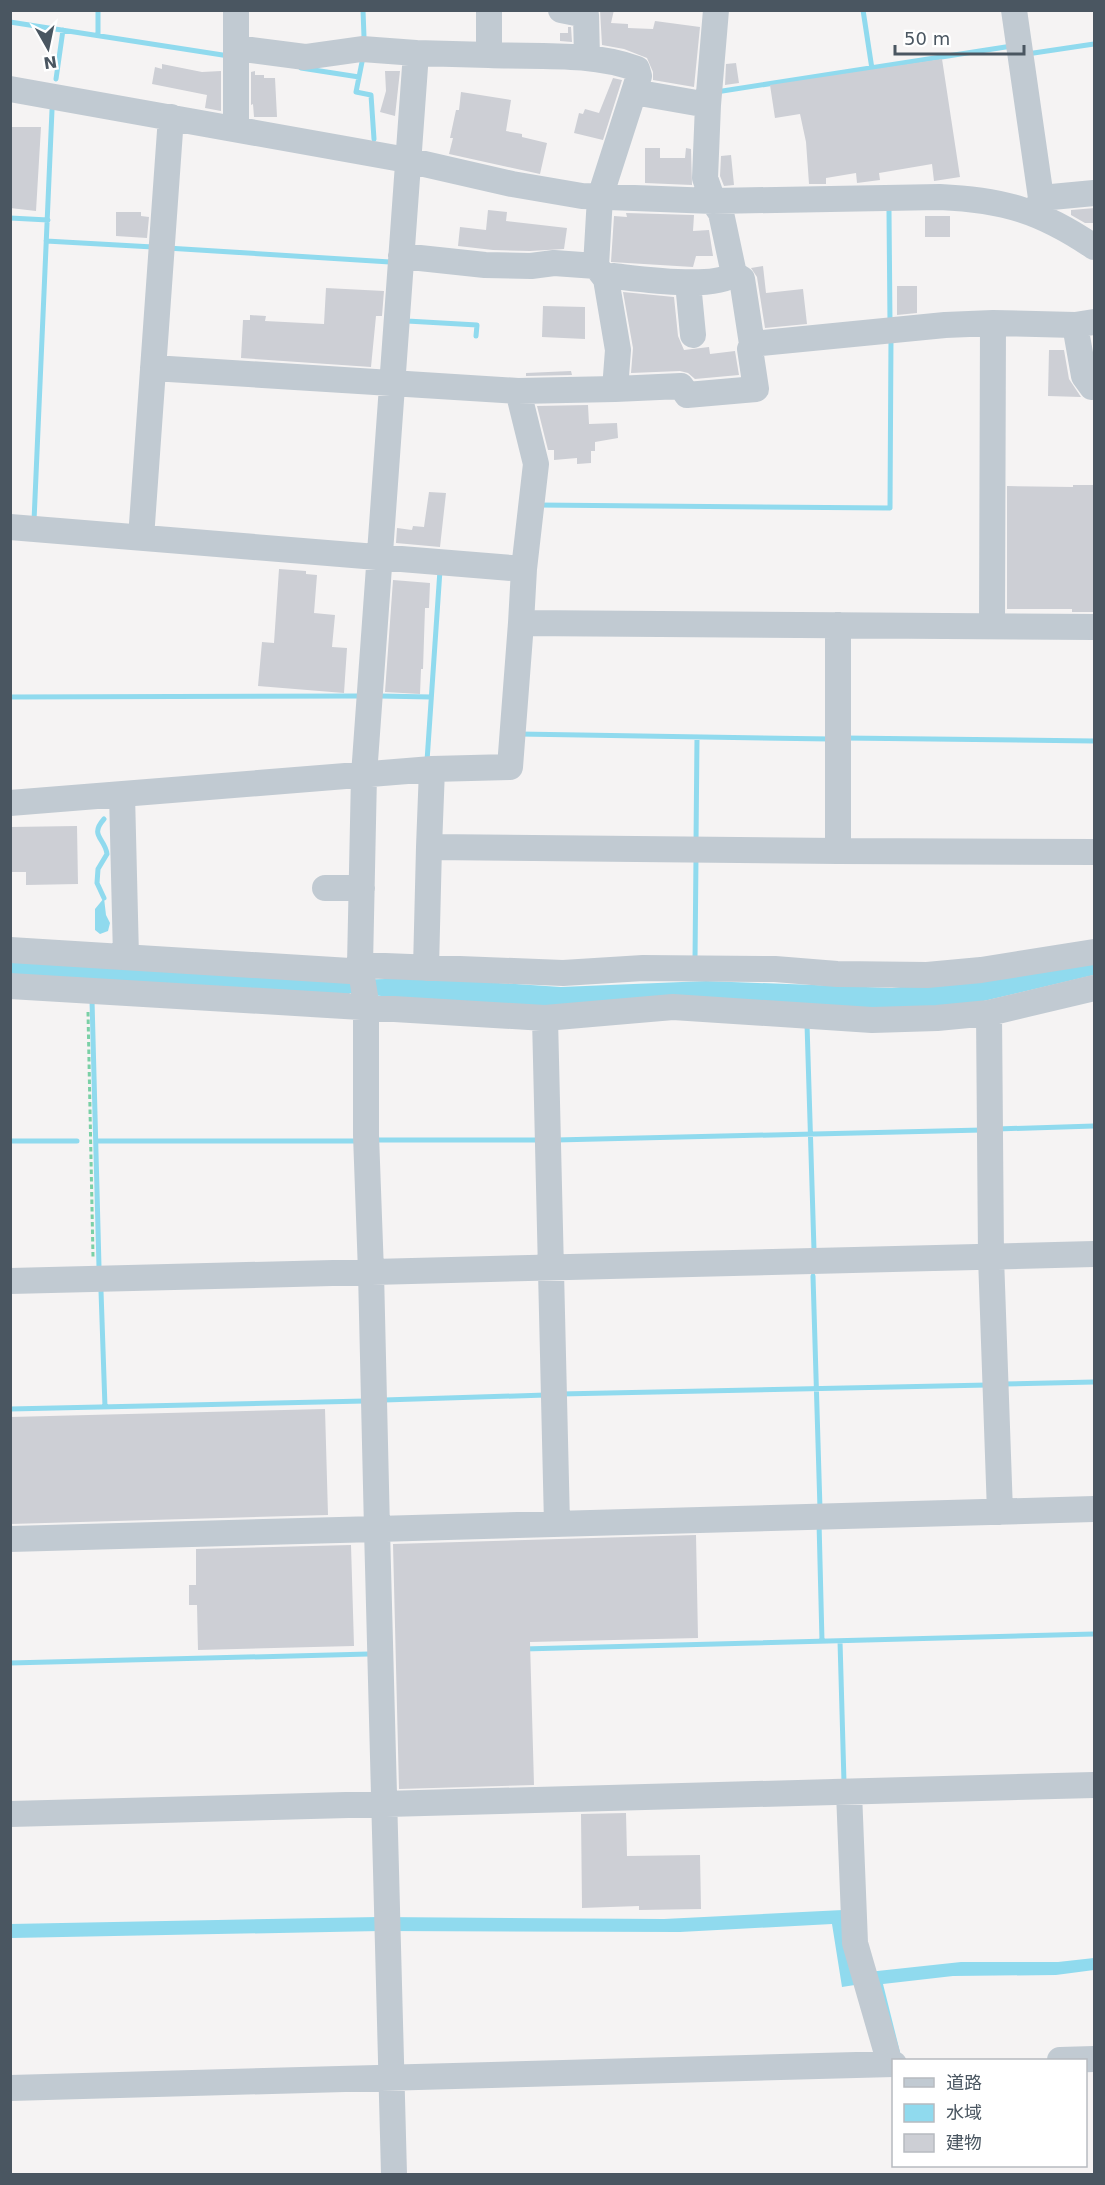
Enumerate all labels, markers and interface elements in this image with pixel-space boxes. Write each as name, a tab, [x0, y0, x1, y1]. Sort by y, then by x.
north arrow	[18, 18, 78, 78]
scale bar	[895, 18, 1024, 56]
text: 50 m	[904, 28, 950, 49]
text: N	[42, 52, 58, 73]
legend	[892, 2059, 1087, 2167]
text: 道路	[946, 2072, 982, 2093]
text: 水域	[946, 2102, 982, 2123]
text: 建物	[946, 2132, 982, 2153]

